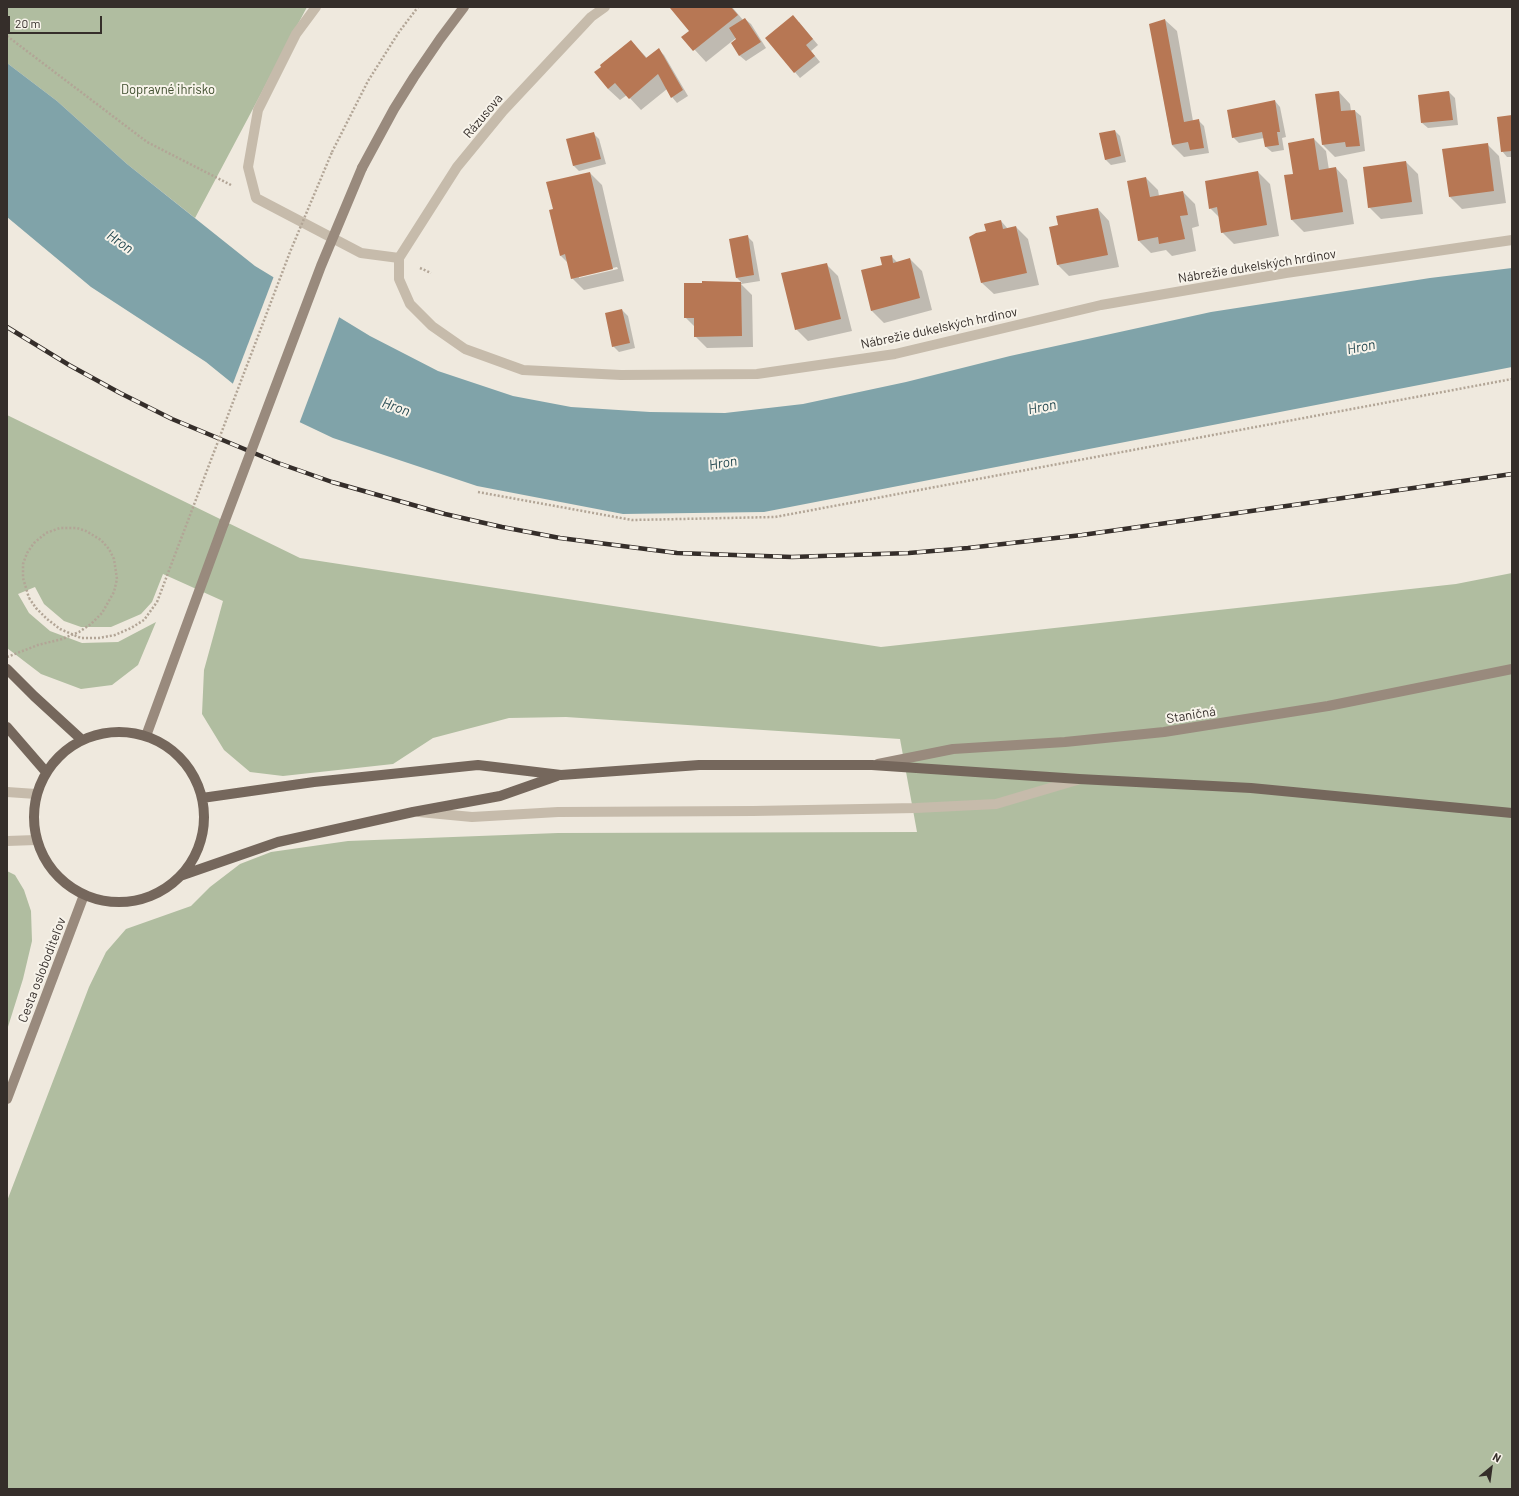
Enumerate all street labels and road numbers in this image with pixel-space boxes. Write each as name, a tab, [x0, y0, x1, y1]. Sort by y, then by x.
street label: Rázusova	[460, 91, 506, 141]
street label: Nábrežie dukelských hrdinov	[1177, 246, 1337, 286]
street label: Nábrežie dukelských hrdinov	[859, 304, 1019, 352]
street label: Staničná	[1165, 703, 1217, 727]
street label: Cesta osloboditeľov	[15, 915, 69, 1025]

